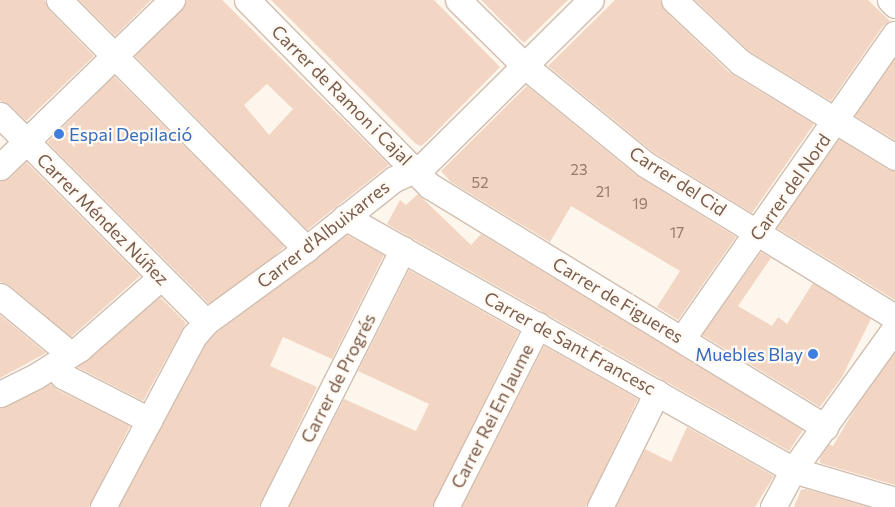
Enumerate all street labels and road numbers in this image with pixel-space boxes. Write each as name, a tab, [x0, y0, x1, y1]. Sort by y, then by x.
street label: Carrer de Ramon i Cajal	[267, 20, 417, 170]
street label: Carrer del Nord	[745, 129, 835, 245]
street label: Carrer del Cid	[625, 142, 731, 220]
street label: Carrer Méndez Núñez	[33, 149, 173, 289]
street label: Carrer d'Albuixarres	[253, 176, 393, 292]
street label: Carrer de Figueres	[549, 253, 687, 347]
street label: Carrer de Sant Francesc	[481, 287, 659, 399]
street label: Carrer de Progrés	[296, 310, 380, 446]
street label: Carrer Rei En Jaume	[446, 340, 538, 492]

